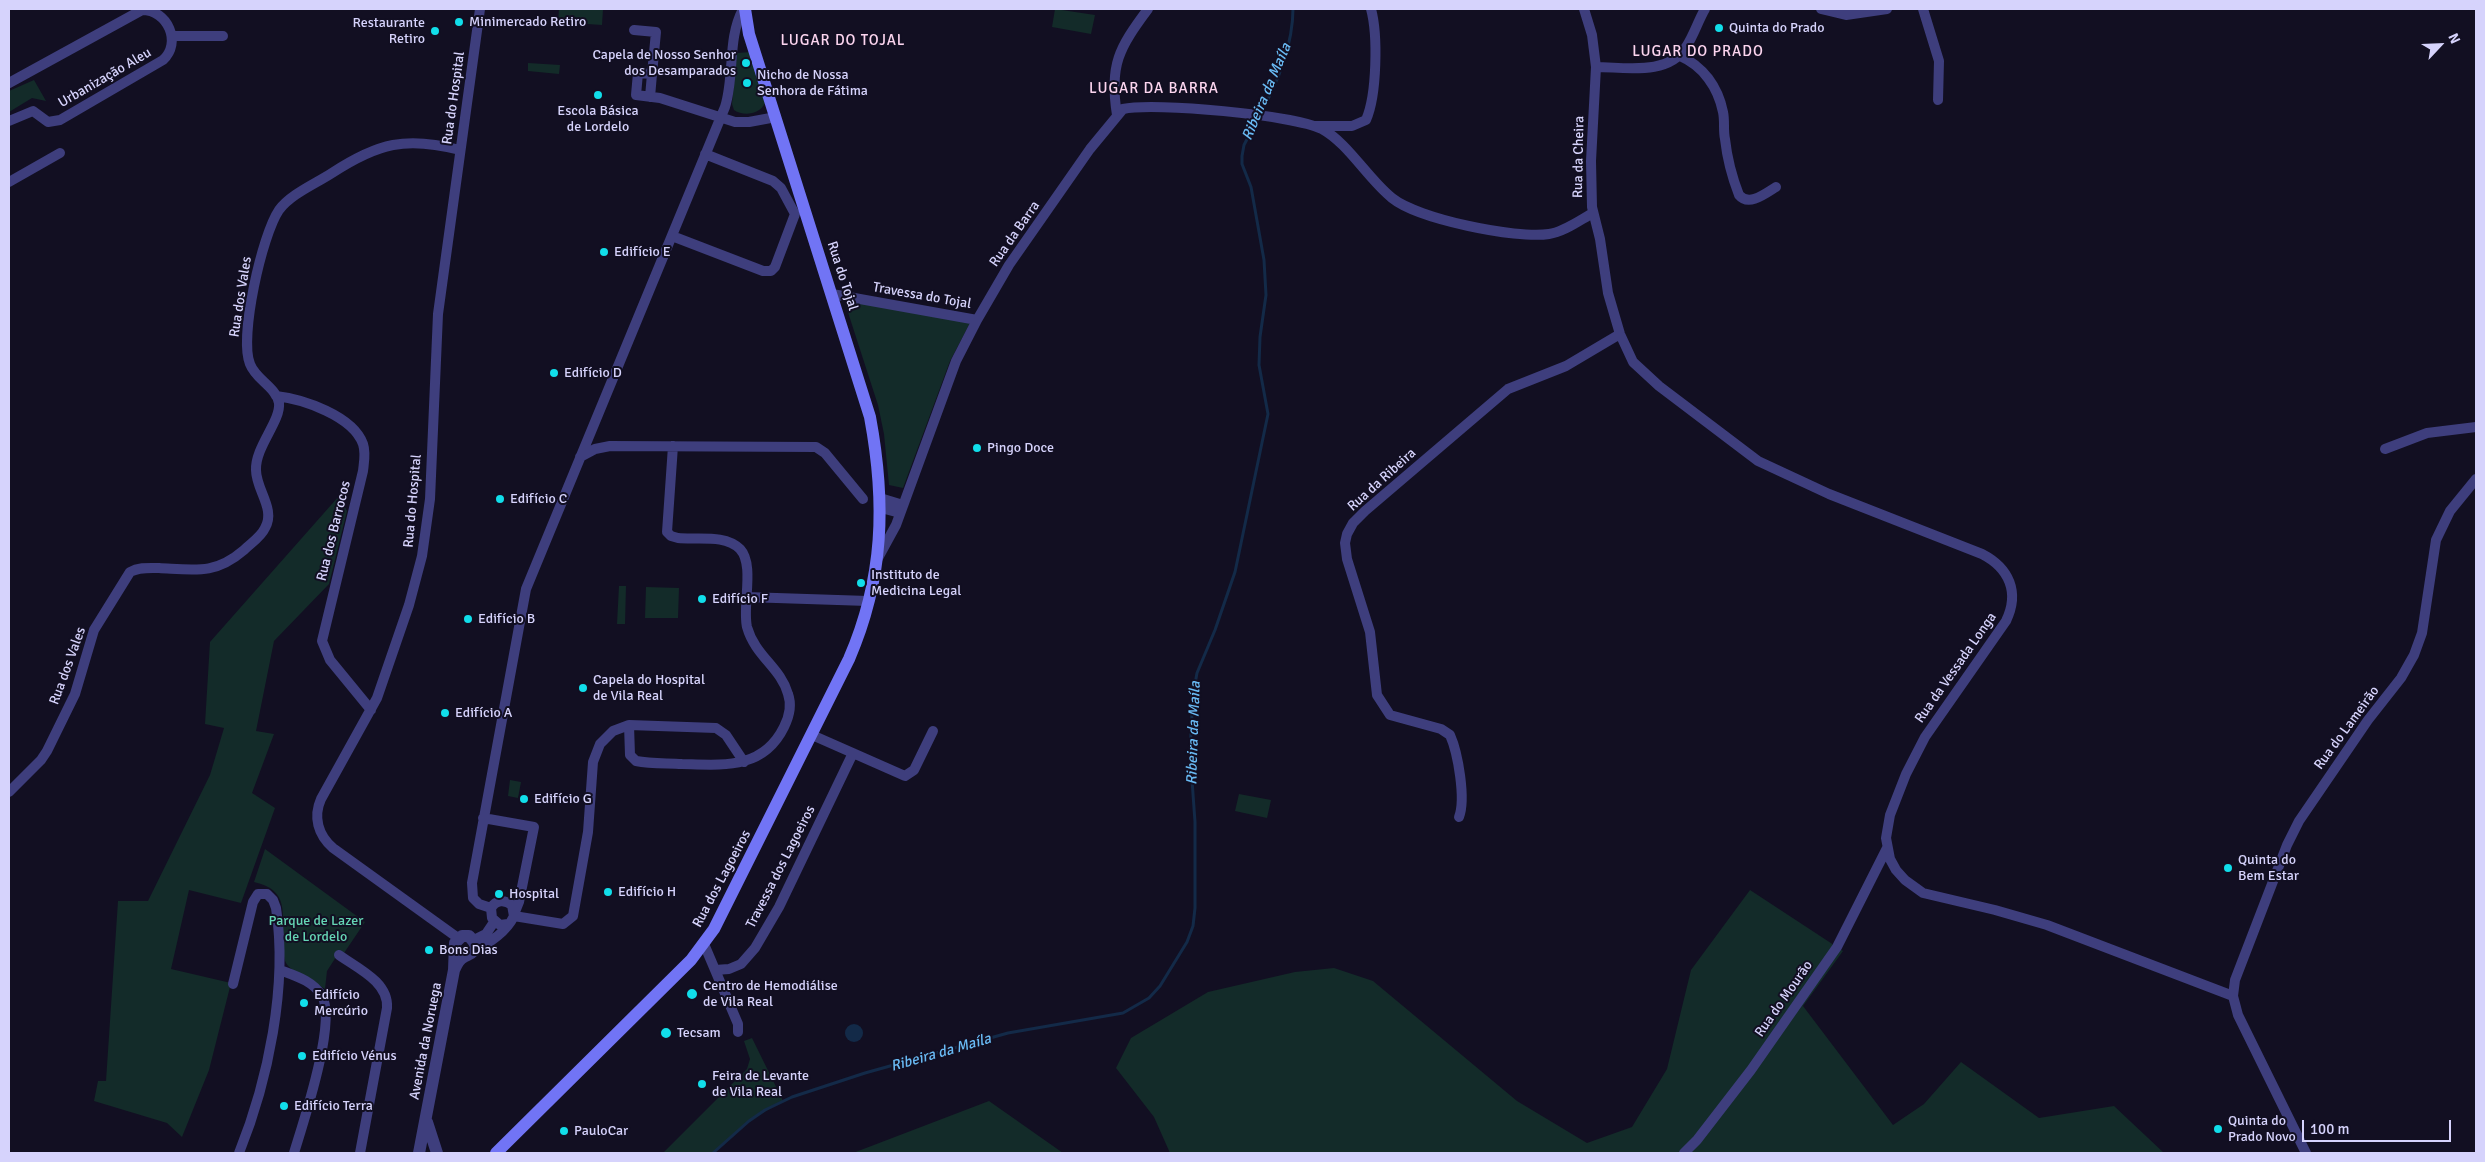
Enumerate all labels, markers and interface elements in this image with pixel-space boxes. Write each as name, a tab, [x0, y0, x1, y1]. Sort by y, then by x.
place label: Minimercado Retiro	[469, 14, 586, 30]
place label: Restaurante Retiro	[352, 15, 425, 48]
marker: Minimercado Retiro	[453, 16, 465, 28]
place label: Quinta do Prado	[1729, 20, 1825, 36]
north arrow	[2415, 20, 2465, 70]
marker: Quinta do Prado	[1713, 22, 1725, 34]
marker: Restaurante Retiro	[429, 25, 441, 37]
text: N	[2444, 30, 2464, 46]
district label: LUGAR DO TOJAL	[779, 32, 907, 50]
water label: Ribeira da Maíla	[1238, 41, 1296, 143]
district label: LUGAR DO PRADO	[1630, 43, 1766, 61]
street label: Urbanização Aleu	[55, 45, 155, 111]
place label: Capela de Nosso Senhor dos Desamparados	[592, 47, 736, 80]
street label: Rua do Hospital	[439, 50, 469, 146]
marker: Capela de Nosso Senhor dos Desamparados	[740, 57, 752, 69]
place label: Nicho de Nossa Senhora de Fátima	[757, 67, 868, 100]
marker: Nicho de Nossa Senhora de Fátima	[741, 77, 753, 89]
district label: LUGAR DA BARRA	[1087, 80, 1221, 98]
marker: Escola Básica de Lordelo	[592, 89, 604, 101]
place label: Escola Básica de Lordelo	[557, 103, 639, 136]
street label: Rua da Cheira	[1570, 116, 1588, 198]
street label: Rua da Barra	[986, 198, 1044, 270]
street label: Rua do Tojal	[823, 239, 861, 313]
place label: Edifício E	[614, 244, 671, 260]
marker: Edifício E	[598, 246, 610, 258]
street label: Rua dos Vales	[226, 255, 256, 339]
street label: Travessa do Tojal	[871, 279, 973, 313]
place label: Edifício D	[564, 365, 622, 381]
marker: Edifício D	[548, 367, 560, 379]
place label: Pingo Doce	[987, 440, 1054, 456]
marker: Pingo Doce	[971, 442, 983, 454]
street label: Rua da Ribeira	[1344, 445, 1420, 515]
street label: Rua do Hospital	[401, 454, 425, 548]
street label: Rua dos Barrocos	[313, 479, 355, 583]
place label: Edifício C	[510, 491, 567, 507]
marker: Edifício C	[494, 493, 506, 505]
place label: Instituto de Medicina Legal	[871, 567, 961, 600]
marker: Instituto de Medicina Legal	[855, 577, 867, 589]
place label: Edifício F	[712, 591, 768, 607]
marker: Edifício F	[696, 593, 708, 605]
street label: Rua da Vessada Longa	[1912, 609, 2000, 727]
place label: Edifício B	[478, 611, 535, 627]
marker: Edifício B	[462, 613, 474, 625]
street label: Rua dos Vales	[46, 625, 90, 707]
place label: Capela do Hospital de Vila Real	[593, 672, 705, 704]
water label: Ribeira da Maíla	[1183, 681, 1205, 785]
marker: Capela do Hospital de Vila Real	[577, 682, 589, 694]
street label: Rua do Lameirão	[2311, 683, 2383, 773]
place label: Edifício A	[455, 705, 512, 721]
marker: Edifício A	[439, 707, 451, 719]
place label: Edifício G	[534, 791, 592, 807]
marker: Edifício G	[518, 793, 530, 805]
street label: Travessa dos Lagoeiros	[743, 803, 819, 931]
street label: Rua dos Lagoeiros	[689, 827, 755, 931]
place label: Quinta do Bem Estar	[2238, 852, 2299, 884]
marker: Quinta do Bem Estar	[2222, 862, 2234, 874]
place label: Edifício H	[618, 884, 676, 900]
place label: Hospital	[509, 886, 559, 902]
marker: Edifício H	[602, 886, 614, 898]
marker: Hospital	[493, 888, 505, 900]
park label: Parque de Lazer de Lordelo	[269, 913, 363, 946]
place label: Bons Dias	[439, 942, 498, 958]
marker: Bons Dias	[423, 944, 435, 956]
street label: Rua do Mourão	[1751, 958, 1817, 1040]
place label: Centro de Hemodiálise de Vila Real	[703, 978, 838, 1010]
street label: Avenida da Noruega	[406, 981, 446, 1101]
place label: Edifício Mercúrio	[314, 987, 368, 1020]
marker: Centro de Hemodiálise de Vila Real	[685, 987, 699, 1001]
marker: Edifício Mercúrio	[298, 997, 310, 1009]
place label: Tecsam	[677, 1025, 721, 1041]
marker: Tecsam	[659, 1026, 673, 1040]
water label: Ribeira da Maíla	[889, 1030, 993, 1076]
place label: Edifício Vénus	[312, 1048, 397, 1064]
marker: Edifício Vénus	[296, 1050, 308, 1062]
place label: Feira de Levante de Vila Real	[712, 1068, 809, 1100]
marker: Feira de Levante de Vila Real	[696, 1078, 708, 1090]
place label: Edifício Terra	[294, 1098, 373, 1114]
marker: Edifício Terra	[278, 1100, 290, 1112]
scale bar	[2305, 1110, 2454, 1142]
place label: Quinta do Prado Novo	[2228, 1113, 2296, 1146]
text: 100 m	[2310, 1120, 2350, 1138]
place label: PauloCar	[574, 1123, 628, 1139]
marker: Quinta do Prado Novo	[2212, 1123, 2224, 1135]
marker: PauloCar	[558, 1125, 570, 1137]

